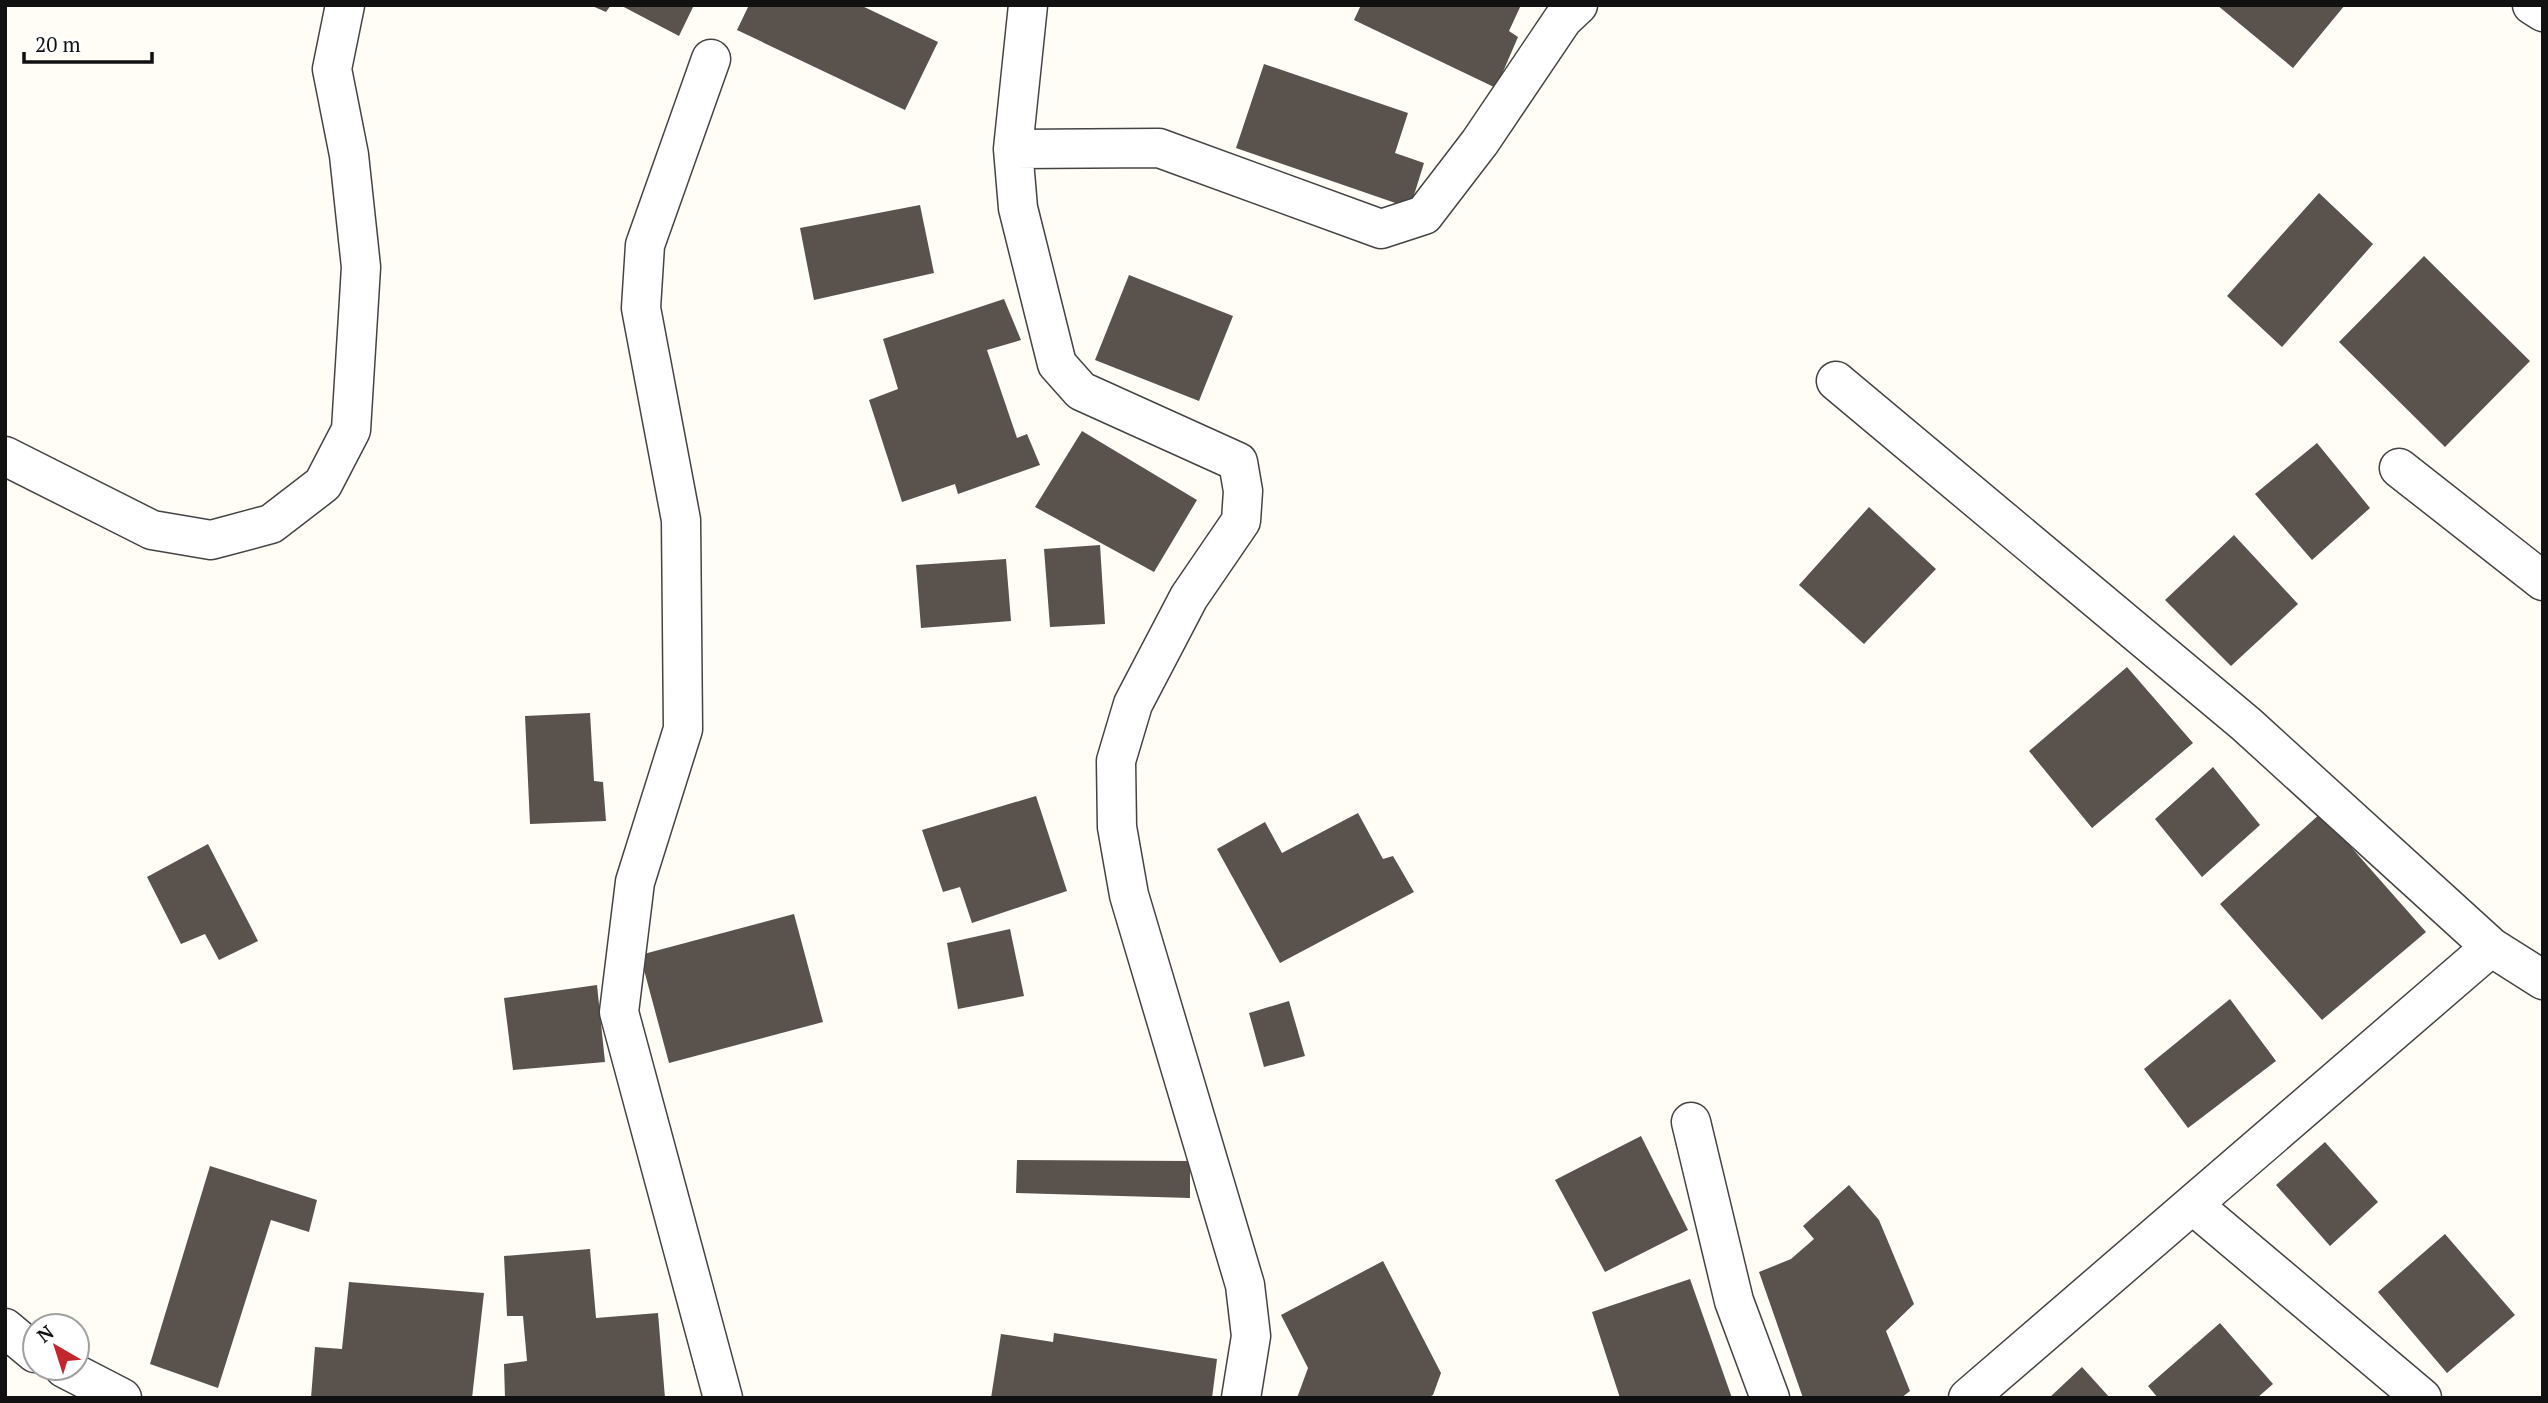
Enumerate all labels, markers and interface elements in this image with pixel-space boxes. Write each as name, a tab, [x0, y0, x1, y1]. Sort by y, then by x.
scale bar	[24, 21, 152, 65]
text: 20 m	[35, 30, 81, 58]
north arrow	[21, 1312, 91, 1382]
text: N	[32, 1319, 59, 1348]

